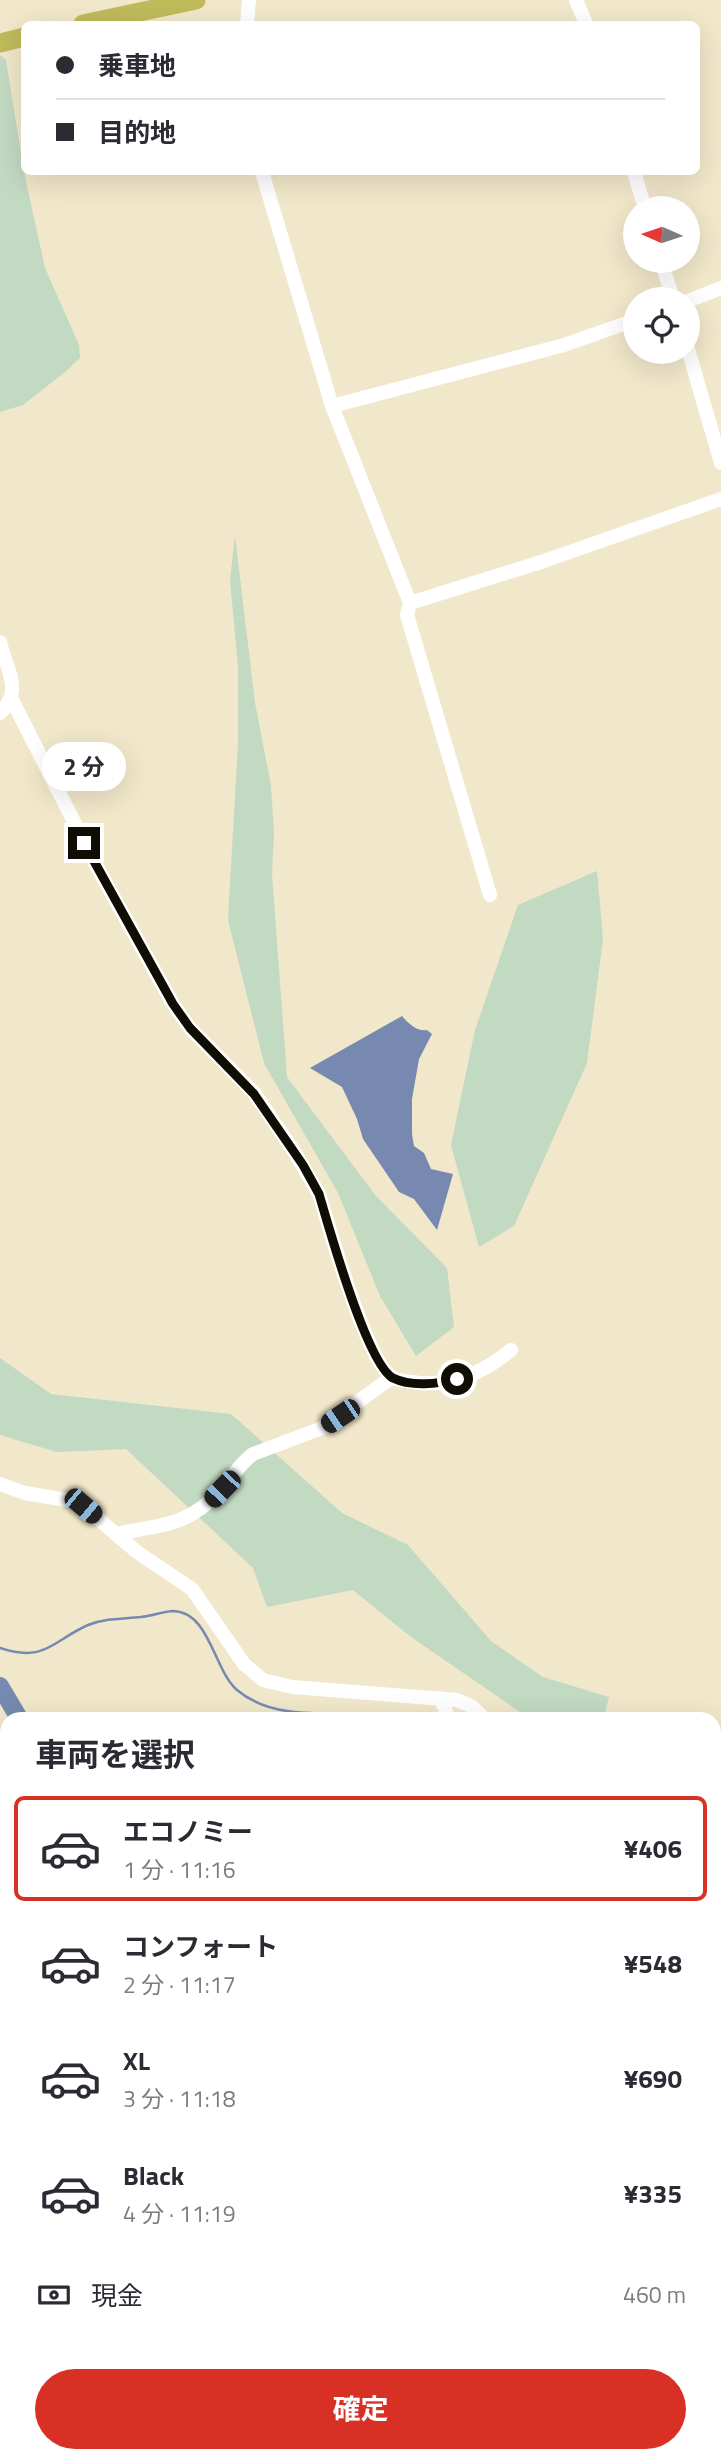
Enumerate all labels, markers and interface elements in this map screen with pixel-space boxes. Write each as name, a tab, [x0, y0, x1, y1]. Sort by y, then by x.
text: 乗車地	[98, 46, 176, 85]
text: 目的地	[98, 113, 176, 152]
north arrow	[623, 196, 700, 273]
map controls	[623, 196, 700, 364]
button: locate	[623, 287, 700, 364]
callout: 2 分	[42, 742, 126, 790]
text: 2 分	[64, 749, 104, 784]
route end	[68, 827, 100, 859]
route start	[441, 1363, 473, 1395]
car	[317, 1396, 364, 1436]
car	[200, 1467, 245, 1511]
car	[61, 1484, 106, 1528]
text: 車両を選択	[35, 1730, 195, 1778]
text: エコノミー	[123, 1812, 253, 1851]
icon: car	[39, 1817, 102, 1880]
text: ¥406	[624, 1829, 682, 1868]
text: 1 分 · 11:16	[123, 1852, 236, 1887]
text: コンフォート	[123, 1927, 278, 1966]
icon: car	[39, 1932, 102, 1995]
text: ¥548	[624, 1944, 682, 1983]
text: 2 分 · 11:17	[123, 1967, 236, 2002]
text: XL	[123, 2041, 150, 2080]
icon: car	[39, 2047, 102, 2110]
text: ¥690	[624, 2059, 682, 2098]
text: 3 分 · 11:18	[123, 2081, 236, 2116]
text: Black	[123, 2156, 184, 2195]
icon: car	[39, 2162, 102, 2225]
text: ¥335	[624, 2174, 682, 2213]
text: 4 分 · 11:19	[123, 2196, 236, 2231]
icon: cash	[35, 2276, 73, 2314]
text: 現金	[91, 2276, 143, 2315]
text: 460 m	[623, 2277, 686, 2312]
button: 確定	[35, 2369, 686, 2449]

